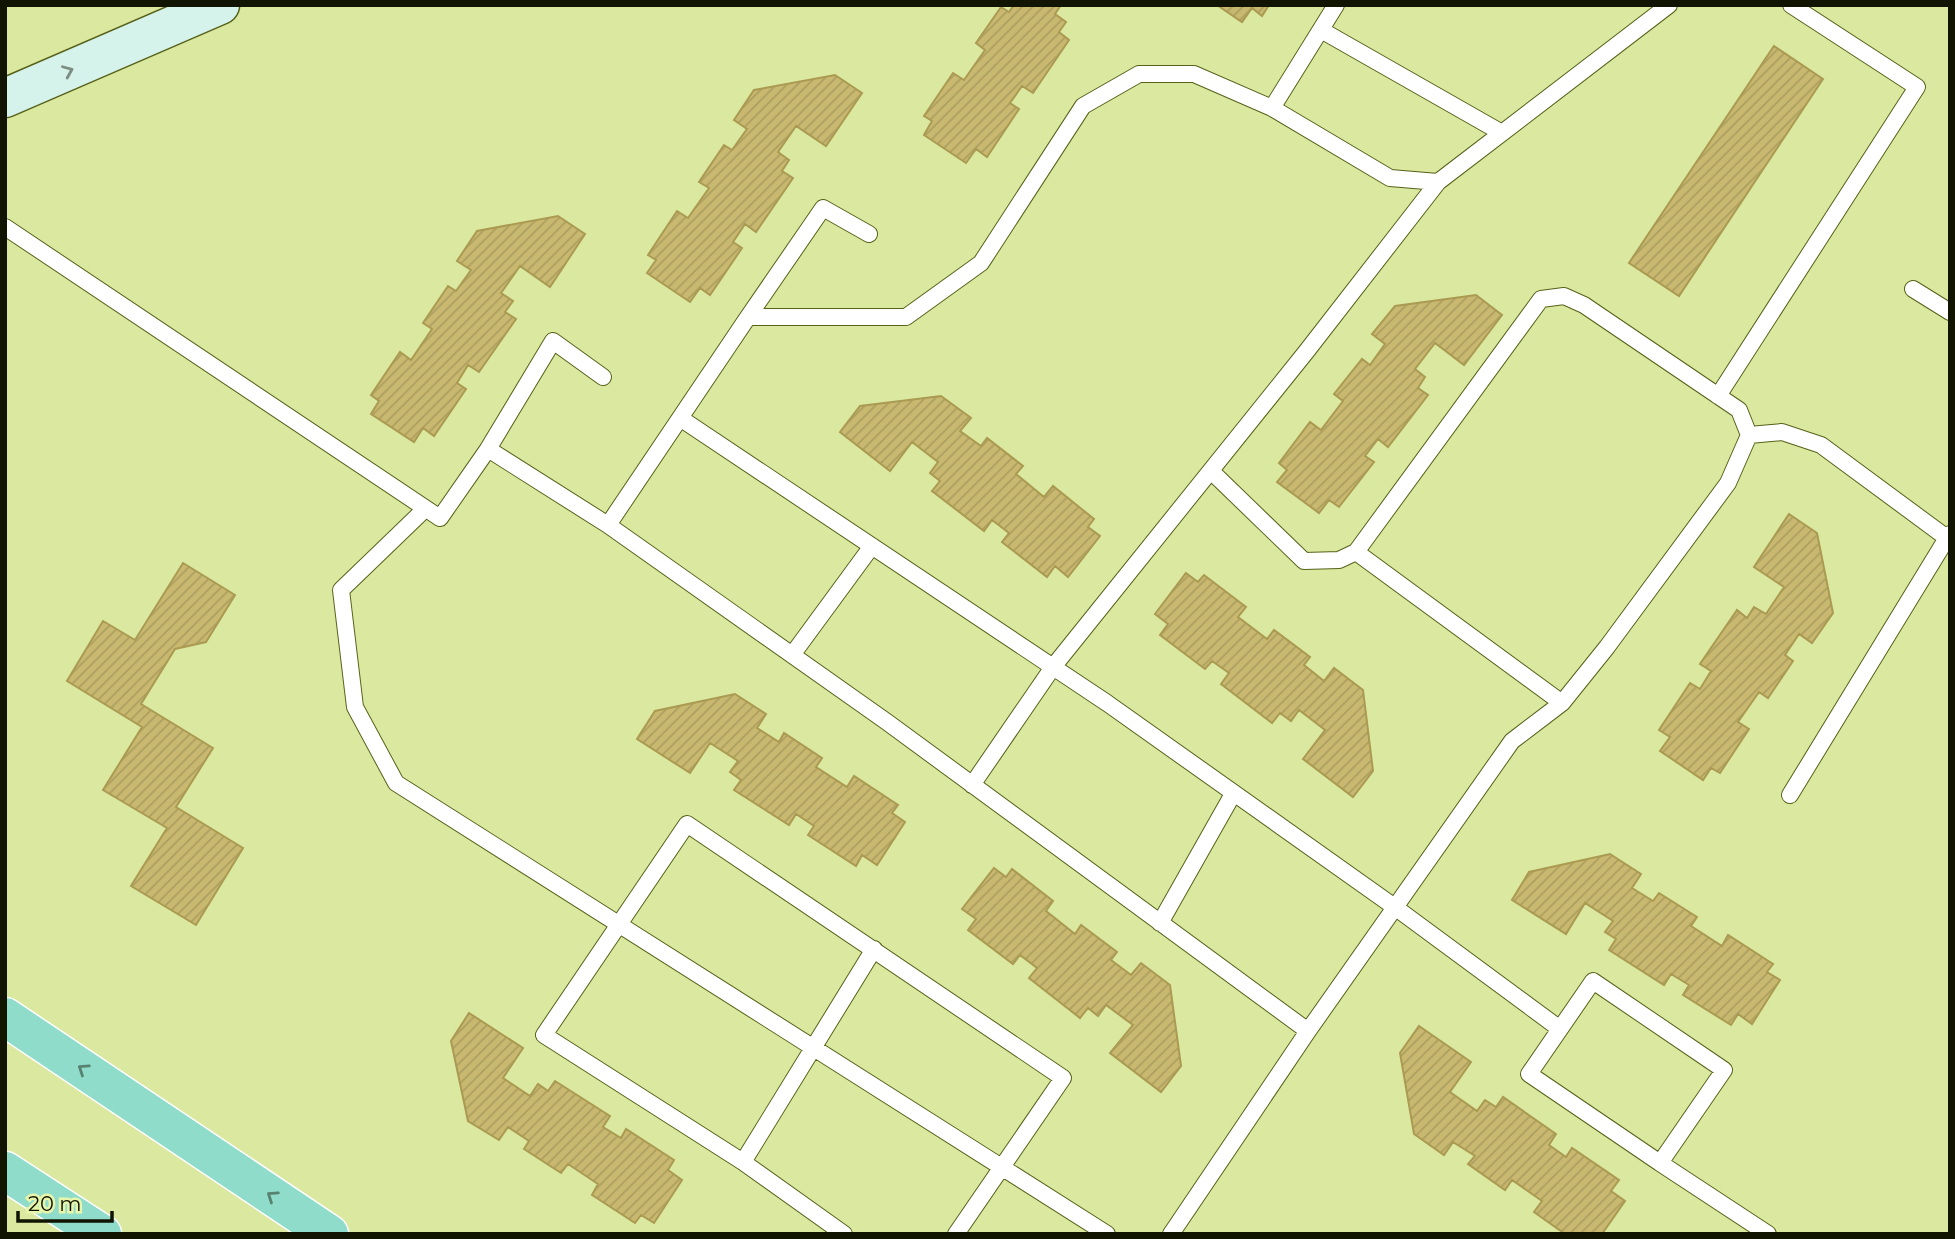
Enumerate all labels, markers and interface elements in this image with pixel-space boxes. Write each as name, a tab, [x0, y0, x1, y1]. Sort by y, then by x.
one-way arrow	[61, 65, 73, 79]
one-way arrow	[78, 1065, 91, 1077]
scale bar	[18, 1180, 112, 1224]
text: 20 m	[28, 1191, 82, 1216]
one-way arrow	[267, 1192, 280, 1204]

